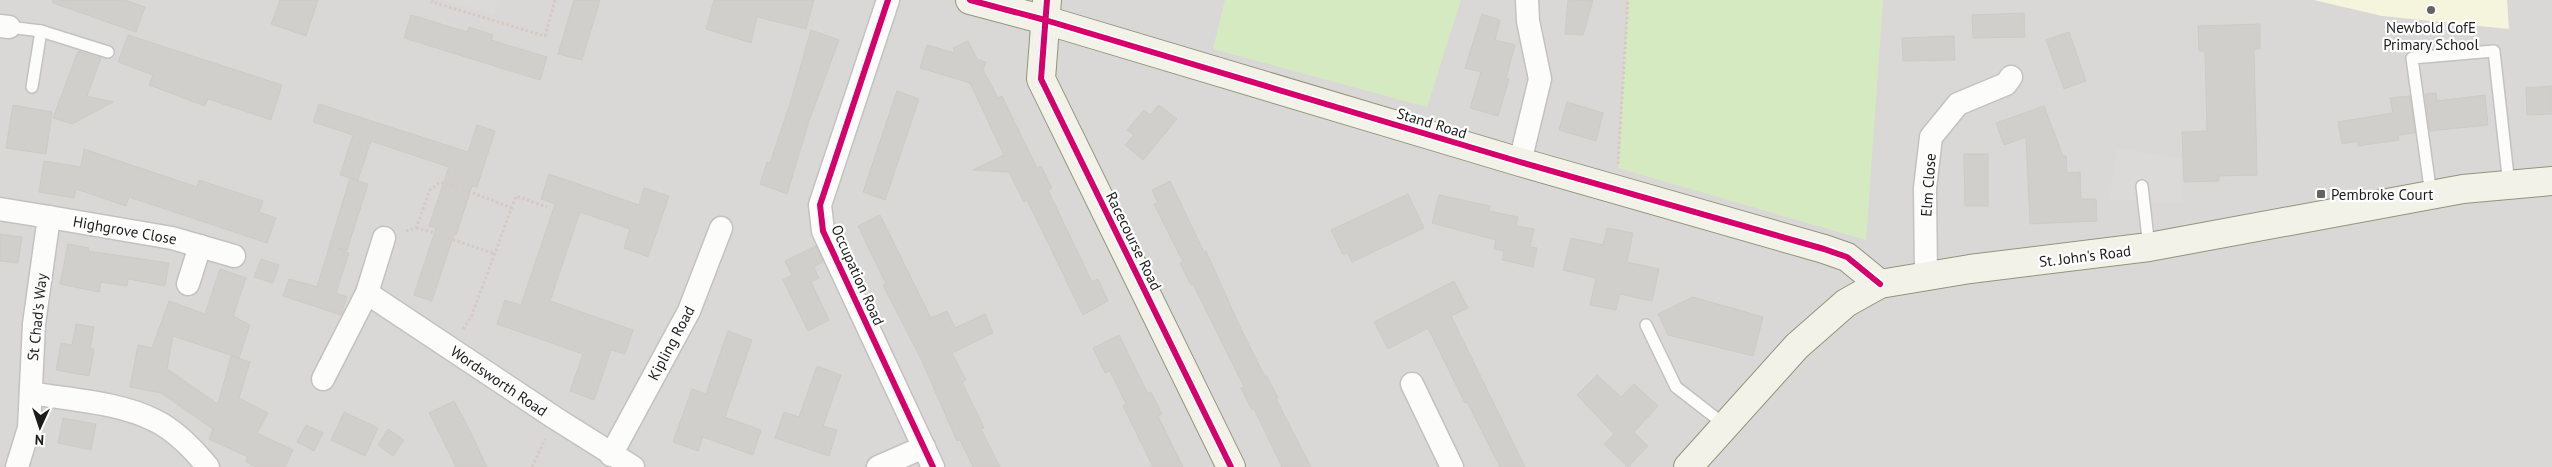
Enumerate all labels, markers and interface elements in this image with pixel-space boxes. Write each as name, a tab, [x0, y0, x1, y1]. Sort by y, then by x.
marker: Newbold CofE Primary School	[2425, 4, 2437, 16]
place label: Newbold CofE Primary School	[2383, 18, 2479, 54]
street label: Stand Road	[1395, 103, 1469, 143]
street label: Elm Close	[1916, 153, 1940, 217]
place label: Pembroke Court	[2331, 185, 2433, 204]
marker: Pembroke Court	[2315, 188, 2327, 200]
street label: Racecourse Road	[1102, 189, 1166, 293]
street label: Highgrove Close	[72, 212, 178, 248]
street label: Occupation Road	[827, 222, 889, 328]
street label: St. John's Road	[2038, 241, 2132, 271]
street label: St Chad's Way	[23, 272, 51, 362]
street label: Kipling Road	[643, 302, 699, 384]
street label: Wordsworth Road	[447, 342, 551, 420]
north arrow	[15, 402, 65, 452]
text: N	[34, 431, 44, 449]

